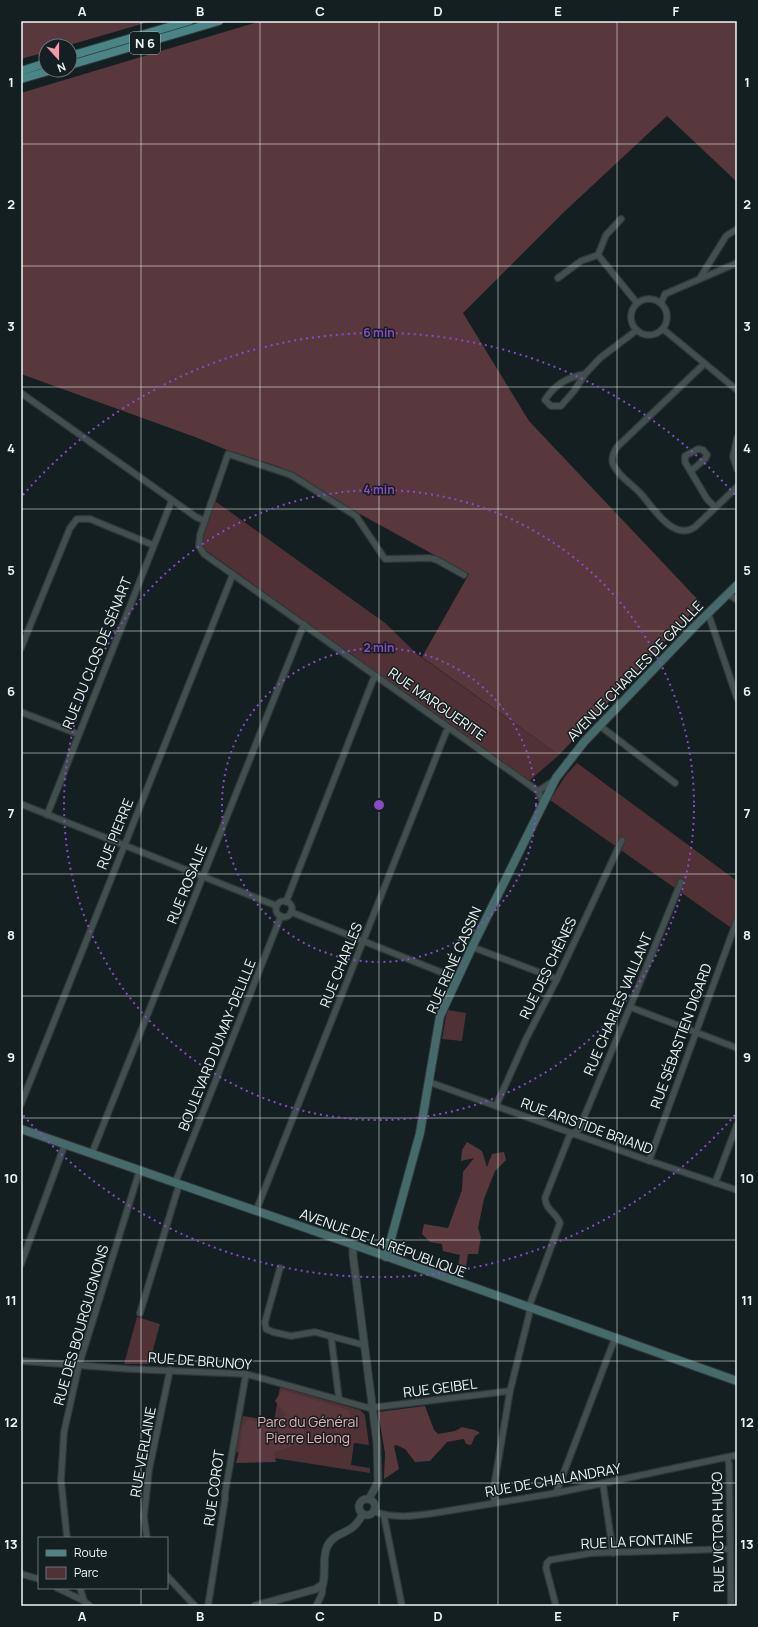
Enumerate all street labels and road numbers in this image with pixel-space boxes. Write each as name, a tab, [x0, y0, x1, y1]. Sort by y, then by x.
road number: N 6	[130, 32, 160, 54]
street label: RUE DU CLOS DE SÉNART	[57, 573, 136, 732]
street label: AVENUE CHARLES DE GAULLE	[562, 596, 707, 745]
street label: RUE MARGUERITE	[385, 663, 490, 744]
street label: RUE PIERRE	[92, 796, 137, 872]
street label: RUE ROSALIE	[162, 841, 211, 926]
street label: RUE RENÉ CASSIN	[421, 903, 486, 1016]
street label: RUE DES CHÊNES	[515, 913, 581, 1022]
street label: RUE CHARLES	[315, 919, 366, 1010]
street label: RUE CHARLES VAILLANT	[579, 929, 657, 1078]
street label: BOULEVARD DUMAY-DELILLE	[173, 956, 260, 1134]
street label: RUE SÉBASTIEN DIGARD	[645, 961, 716, 1111]
street label: RUE ARISTIDE BRIAND	[518, 1093, 656, 1158]
street label: AVENUE DE LA RÉPUBLIQUE	[297, 1204, 469, 1281]
street label: RUE DES BOURGUIGNONS	[49, 1242, 113, 1407]
street label: RUE DE BRUNOY	[148, 1347, 253, 1374]
street label: RUE GEIBEL	[402, 1374, 478, 1401]
street label: RUE VERLAINE	[125, 1405, 160, 1499]
street label: RUE COROT	[199, 1448, 228, 1527]
street label: RUE DE CHALANDRAY	[483, 1458, 623, 1501]
street label: RUE VICTOR HUGO	[707, 1472, 728, 1593]
street label: RUE LA FONTAINE	[580, 1528, 694, 1553]

